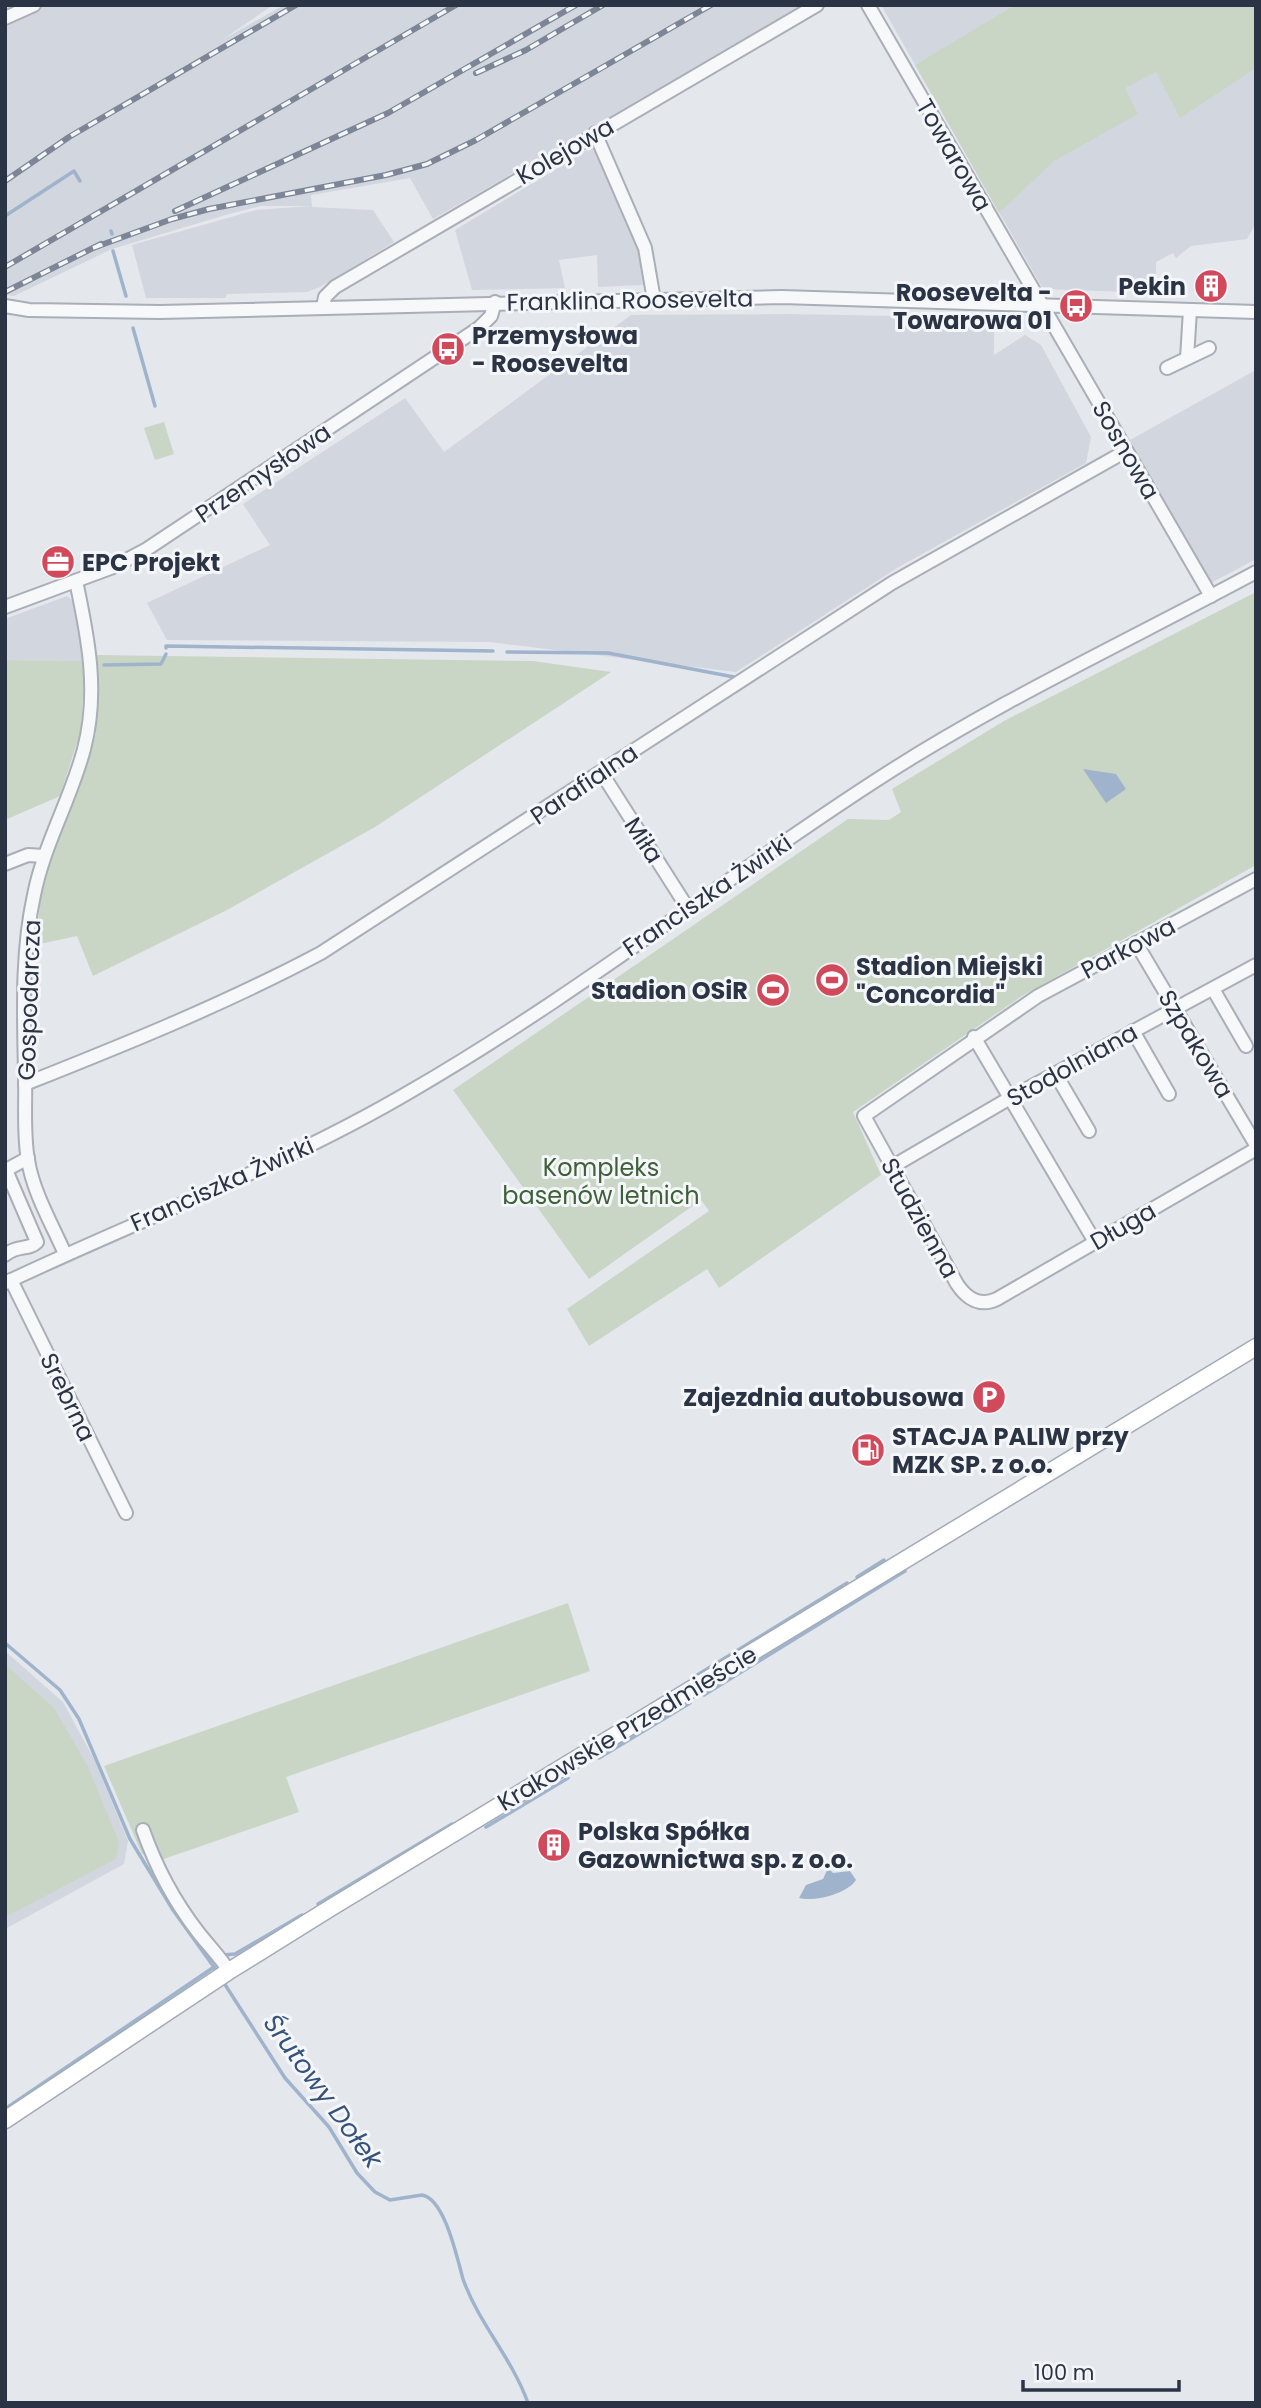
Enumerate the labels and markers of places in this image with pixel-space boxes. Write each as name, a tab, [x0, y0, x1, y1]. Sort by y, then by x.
building icon: Pekin	[1192, 267, 1230, 305]
place label: Pekin	[1118, 270, 1186, 303]
place label: Roosevelta - Towarowa 01	[893, 276, 1052, 337]
bus stop icon: Roosevelta - Towarowa 01	[1057, 287, 1095, 325]
place label: Przemysłowa - Roosevelta	[472, 319, 638, 380]
bus stop icon: Przemysłowa - Roosevelta	[429, 330, 467, 368]
office icon: EPC Projekt	[39, 543, 77, 581]
place label: EPC Projekt	[82, 546, 220, 579]
place label: Stadion Miejski "Concordia"	[856, 950, 1043, 1011]
sports icon: Stadion Miejski "Concordia"	[813, 961, 851, 999]
sports icon: Stadion OSiR	[754, 971, 792, 1009]
place label: Stadion OSiR	[591, 974, 748, 1007]
parking icon: Zajezdnia autobusowa	[970, 1378, 1008, 1416]
place label: Zajezdnia autobusowa	[683, 1381, 964, 1414]
place label: STACJA PALIW przy MZK SP. z o.o.	[892, 1420, 1130, 1481]
fuel station icon: STACJA PALIW przy MZK SP. z o.o.	[849, 1431, 887, 1469]
place label: Polska Spółka Gazownictwa sp. z o.o.	[578, 1815, 853, 1876]
building icon: Polska Spółka Gazownictwa sp. z o.o.	[535, 1826, 573, 1864]

